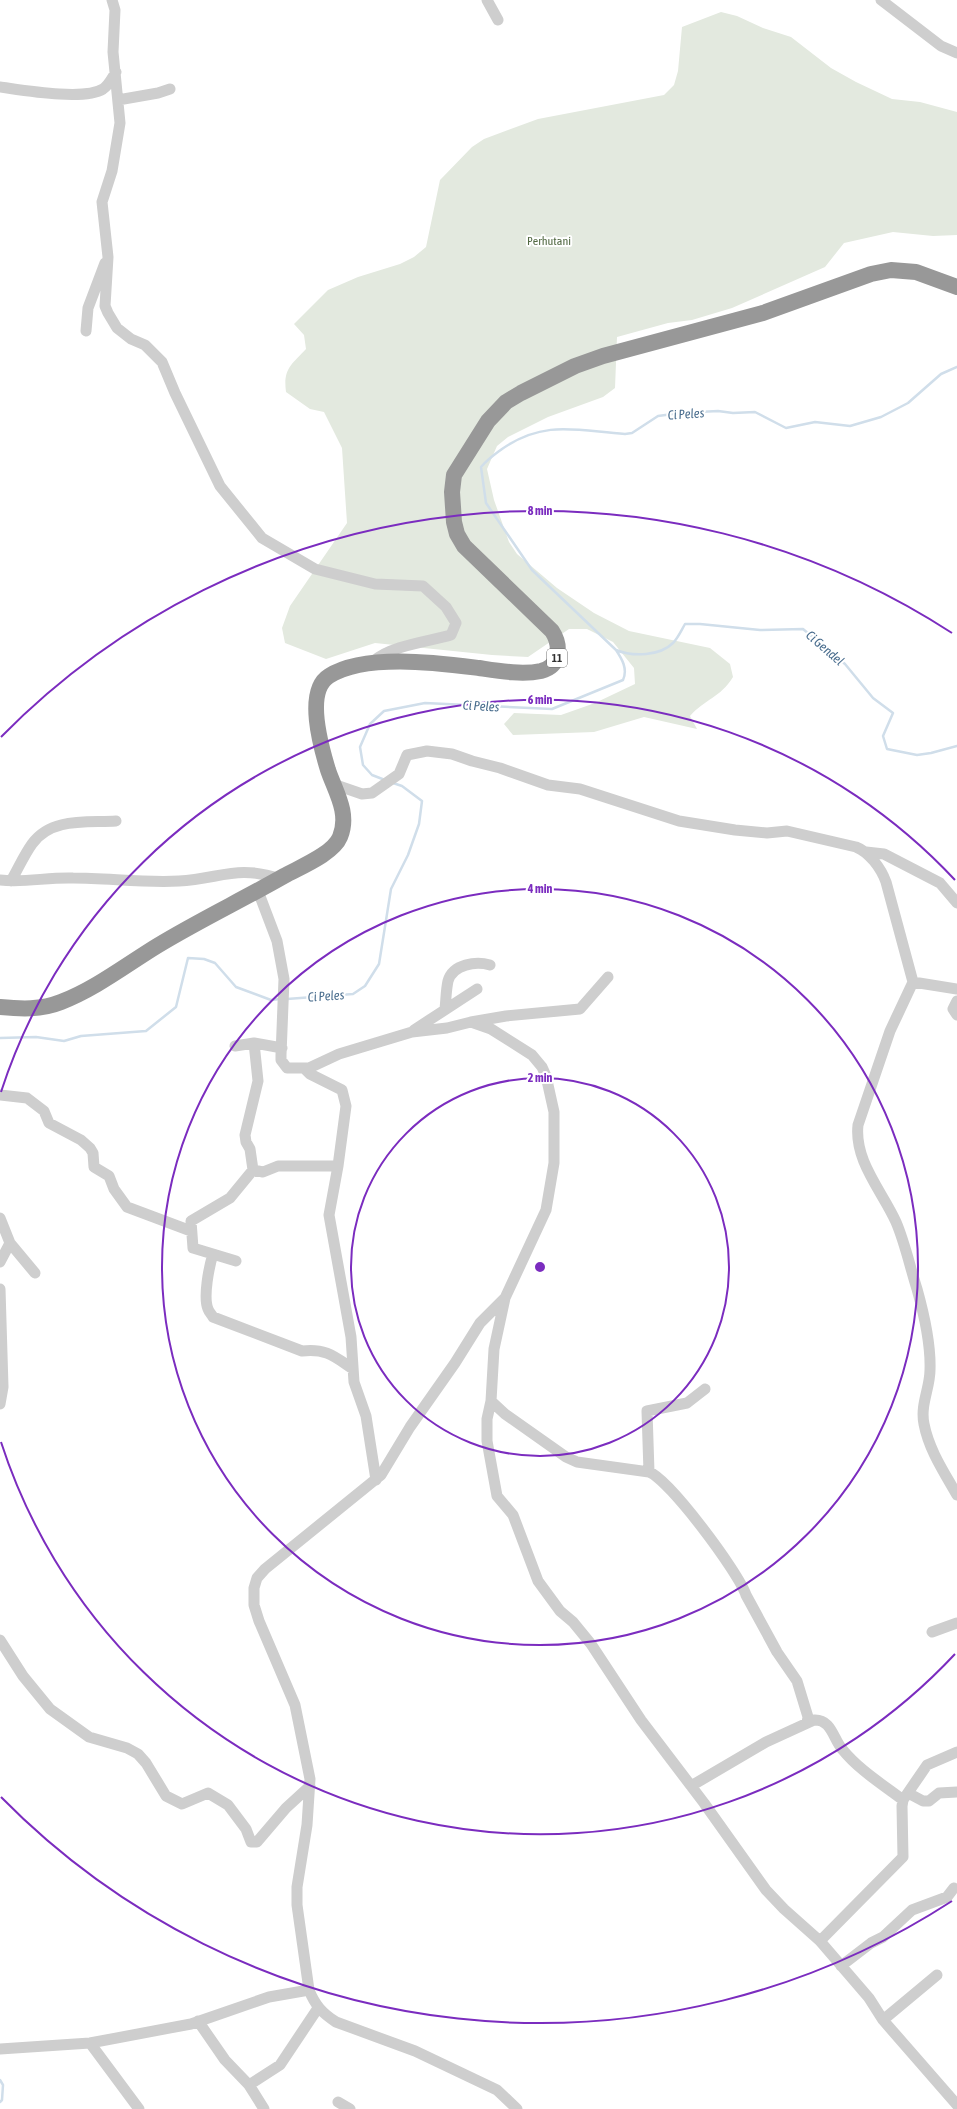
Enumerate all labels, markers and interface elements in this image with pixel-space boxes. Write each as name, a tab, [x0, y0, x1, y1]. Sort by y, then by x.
park label: Perhutani	[527, 234, 571, 248]
water label: Ci Peles	[667, 405, 705, 423]
text: 8 min	[528, 504, 552, 518]
water label: Ci Gendel	[803, 628, 847, 668]
road number: 11	[547, 649, 567, 667]
text: 6 min	[528, 693, 552, 707]
water label: Ci Peles	[462, 698, 500, 714]
text: 4 min	[527, 882, 552, 896]
water label: Ci Peles	[307, 987, 345, 1005]
text: 2 min	[528, 1071, 552, 1085]
centre of rings	[533, 1260, 547, 1274]

